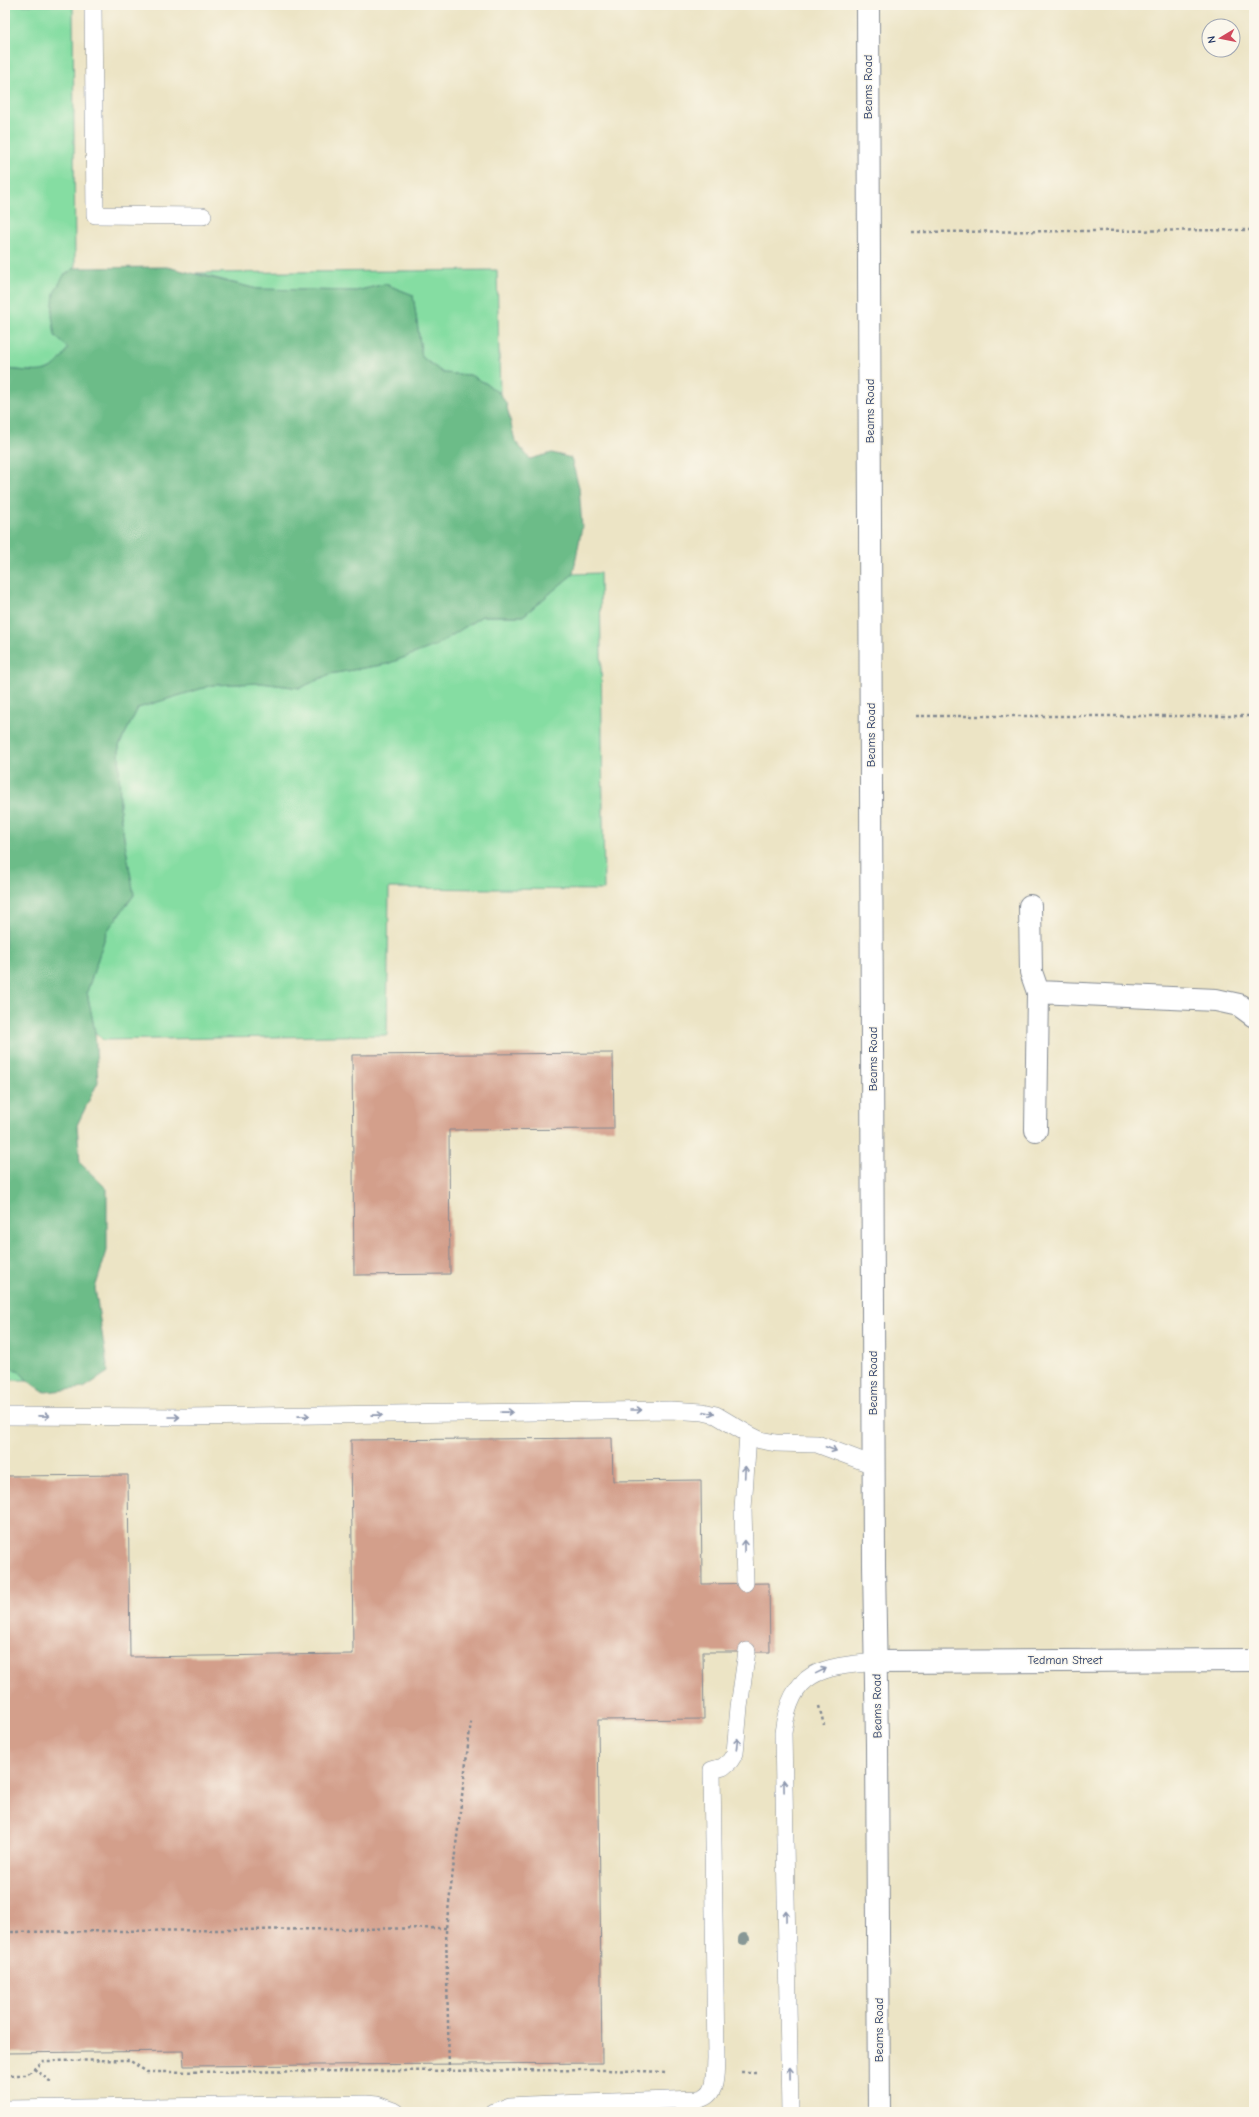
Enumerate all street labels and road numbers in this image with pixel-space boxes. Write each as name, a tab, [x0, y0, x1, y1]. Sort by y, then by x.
street label: Beams Road	[861, 55, 875, 119]
street label: Beams Road	[863, 379, 877, 443]
street label: Beams Road	[864, 703, 878, 767]
street label: Beams Road	[866, 1027, 880, 1091]
street label: Beams Road	[866, 1351, 880, 1415]
street label: Tedman Street	[1028, 1653, 1103, 1667]
street label: Beams Road	[869, 1674, 885, 1738]
street label: Beams Road	[872, 1998, 886, 2062]

